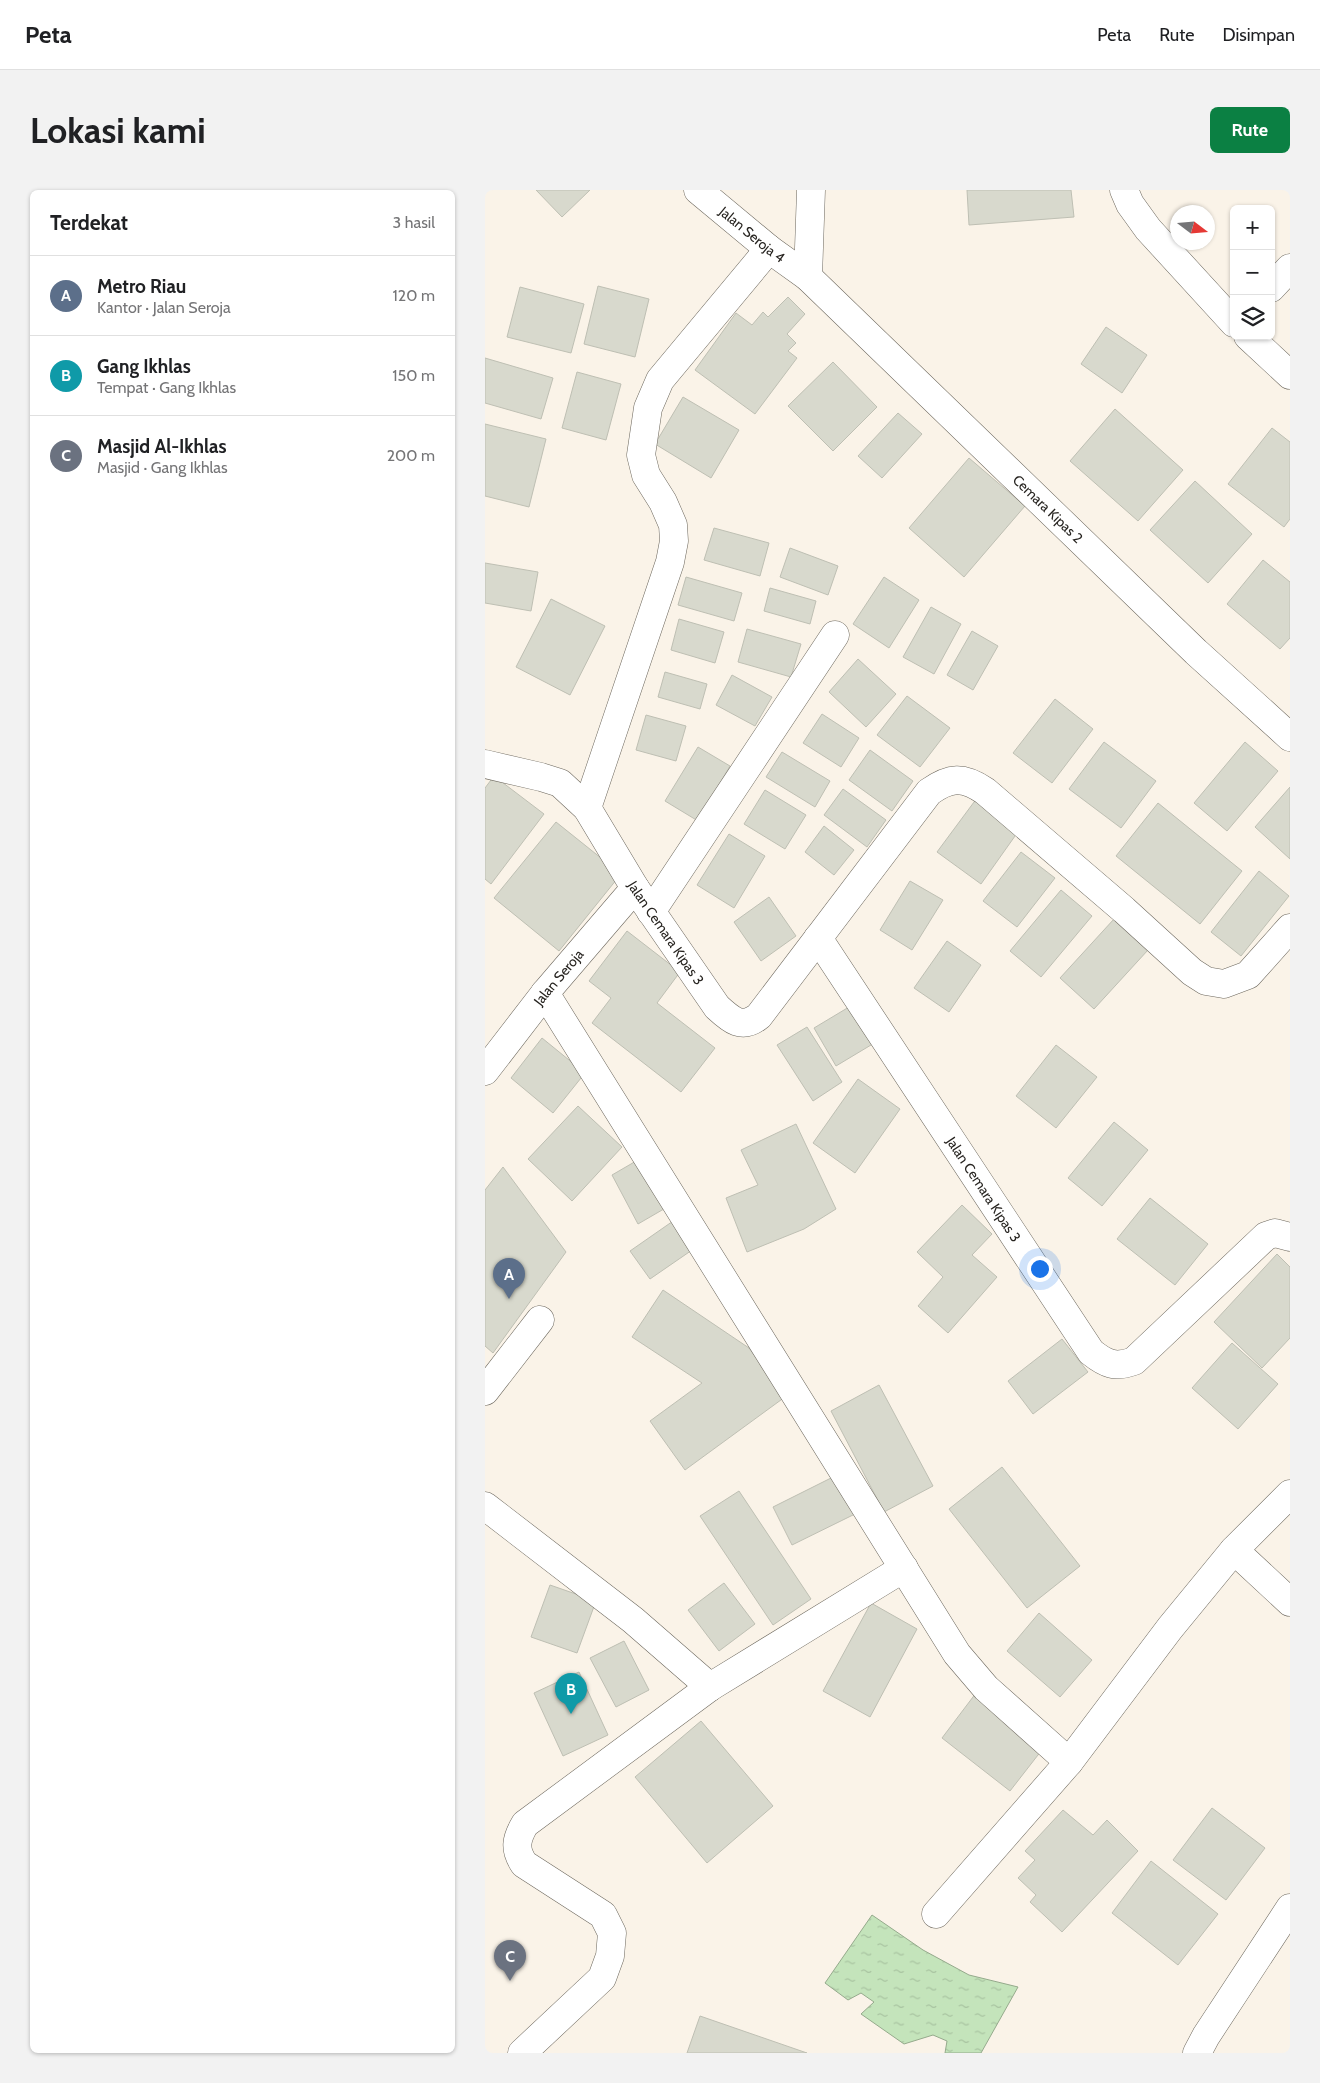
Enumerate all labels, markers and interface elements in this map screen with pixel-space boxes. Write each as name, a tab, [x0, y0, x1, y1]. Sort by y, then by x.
text: Peta	[25, 20, 72, 49]
text: Peta	[1097, 24, 1131, 46]
text: Rute	[1159, 24, 1194, 46]
text: Disimpan	[1222, 24, 1295, 46]
button: Rute	[1210, 107, 1290, 153]
text: Lokasi kami	[30, 109, 206, 152]
street label: Jalan Seroja 4	[715, 202, 788, 266]
north arrow	[1170, 205, 1215, 250]
map controls	[1230, 205, 1275, 340]
button: +	[1230, 205, 1275, 250]
text: Terdekat	[50, 210, 128, 235]
text: 3 hasil	[393, 213, 435, 232]
button: −	[1230, 250, 1275, 295]
text: Metro Riau	[97, 275, 186, 298]
text: A	[61, 286, 71, 305]
text: 120 m	[393, 286, 435, 305]
button: layers	[1230, 295, 1275, 340]
text: Kantor · Jalan Seroja	[97, 298, 231, 317]
text: Gang Ikhlas	[97, 355, 191, 378]
text: B	[61, 366, 71, 385]
text: 150 m	[392, 366, 435, 385]
text: Tempat · Gang Ikhlas	[97, 378, 236, 397]
text: Masjid Al-Ikhlas	[97, 435, 226, 458]
text: C	[61, 446, 71, 465]
text: 200 m	[387, 446, 435, 465]
text: Masjid · Gang Ikhlas	[97, 458, 228, 477]
street label: Cemara Kipas 2	[1009, 471, 1087, 547]
street label: Jalan Cemara Kipas 3	[623, 877, 708, 988]
street label: Jalan Seroja	[529, 945, 588, 1010]
street label: Jalan Cemara Kipas 3	[942, 1132, 1025, 1245]
your location	[1027, 1256, 1053, 1282]
pin: A	[493, 1258, 525, 1299]
pin: B	[555, 1673, 587, 1714]
pin: C	[494, 1940, 526, 1981]

